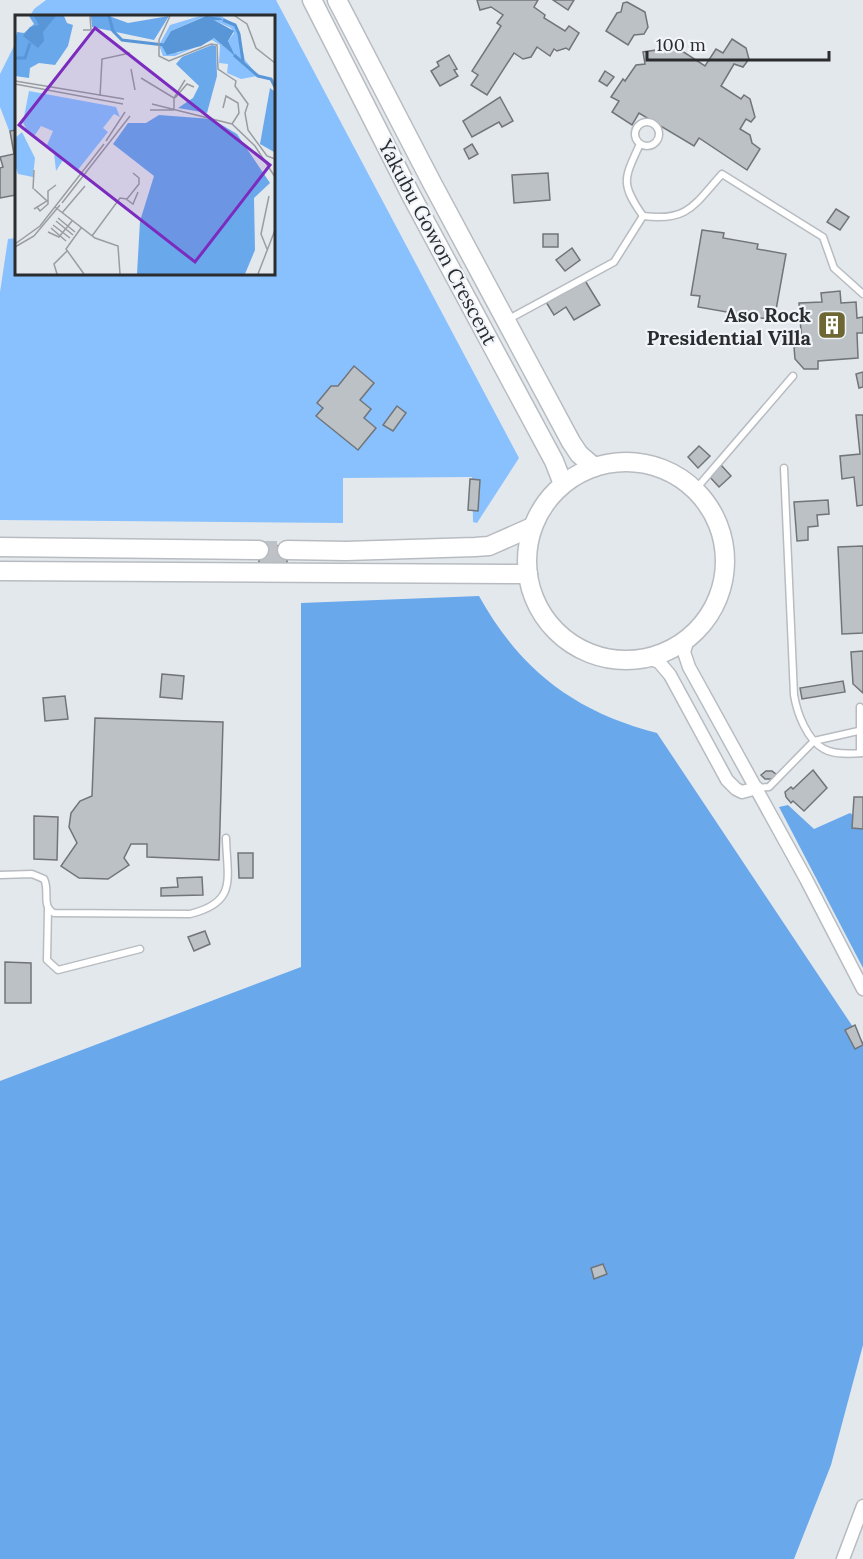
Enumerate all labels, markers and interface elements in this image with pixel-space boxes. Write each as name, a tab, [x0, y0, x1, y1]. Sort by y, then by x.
inset map	[15, 15, 274, 274]
scale bar	[647, 24, 828, 62]
text: 100 m	[656, 33, 706, 56]
street label: Yakubu Gowon Crescent	[373, 134, 503, 349]
place label: Aso Rock Presidential Villa	[647, 302, 812, 350]
building icon: Aso Rock Presidential Villa	[816, 309, 848, 341]

